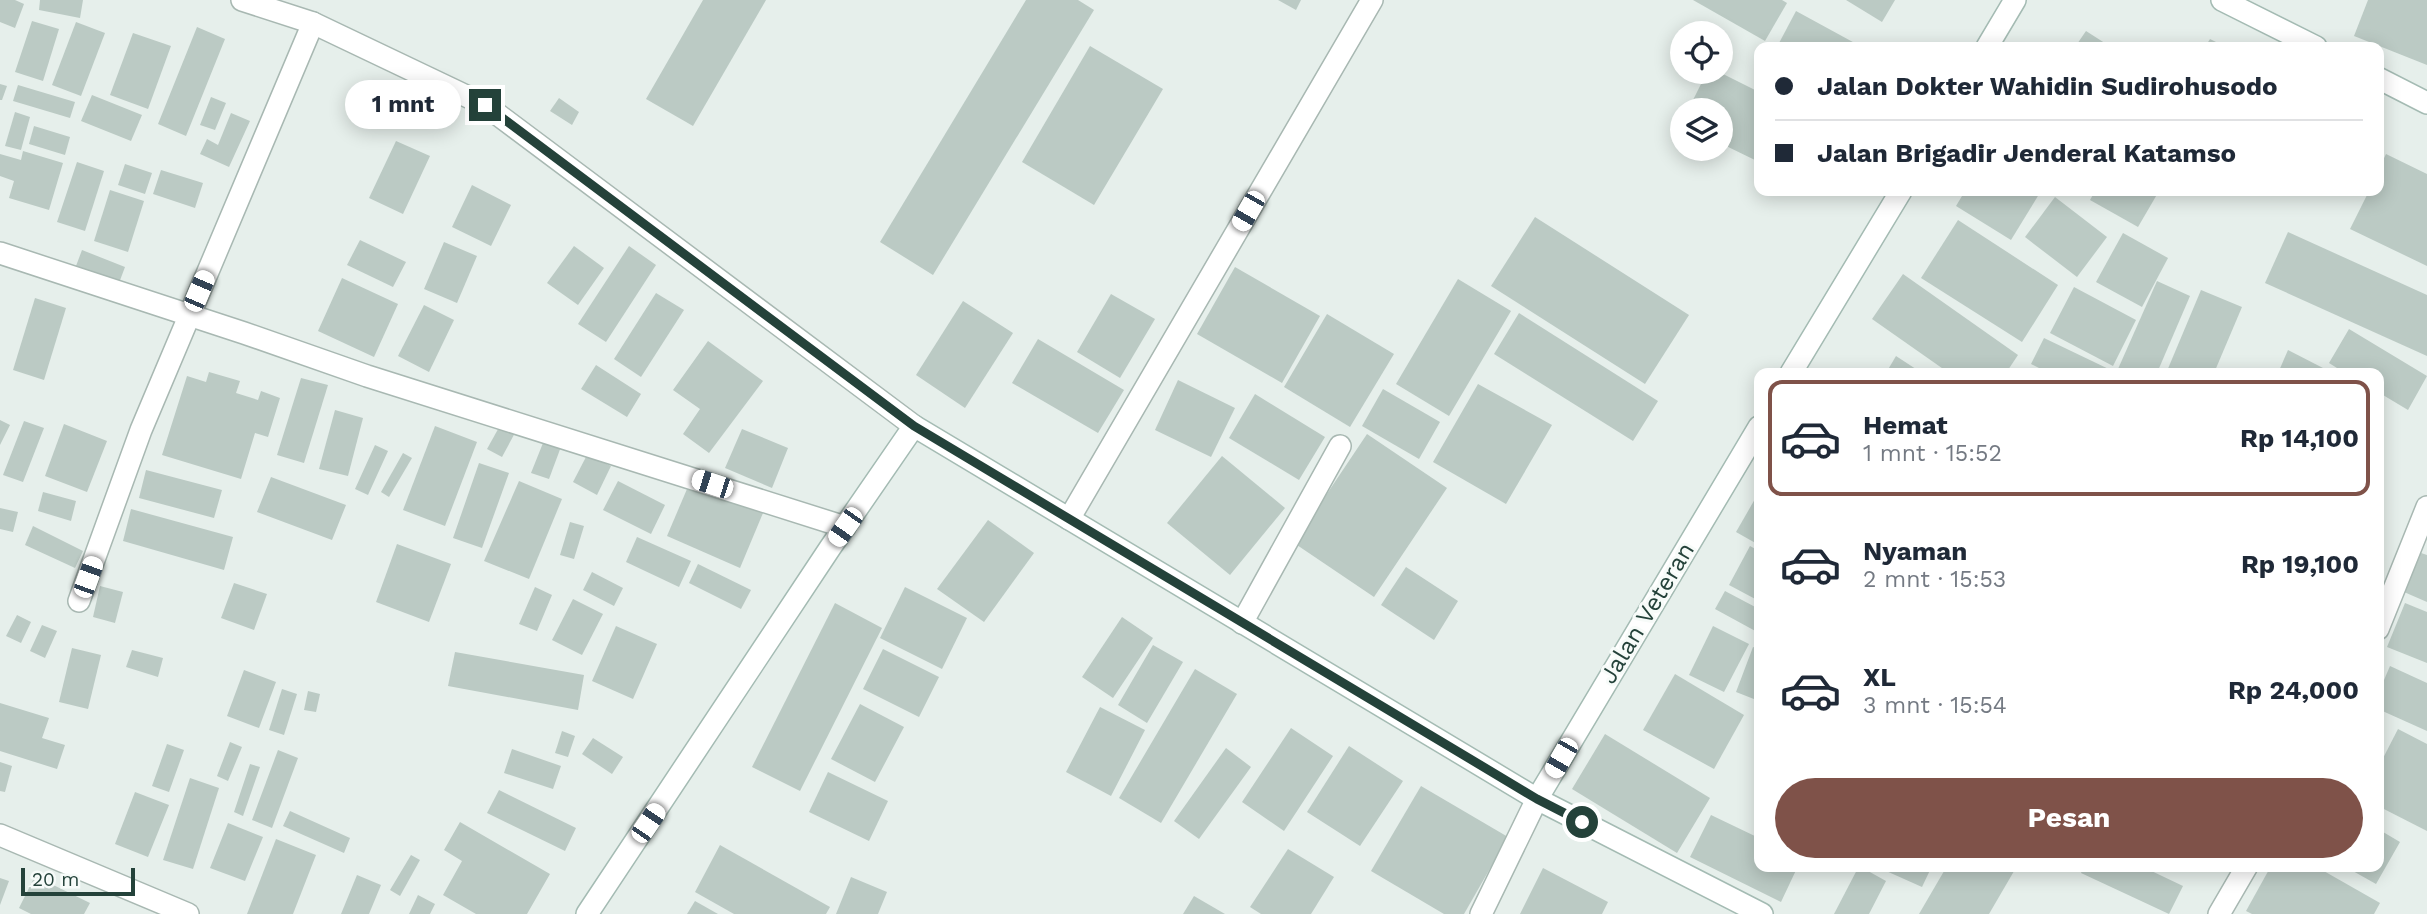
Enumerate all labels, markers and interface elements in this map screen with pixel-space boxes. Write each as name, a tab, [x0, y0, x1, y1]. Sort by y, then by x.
map controls	[1670, 21, 1733, 161]
button: locate	[1670, 21, 1733, 84]
text: Jalan Dokter Wahidin Sudirohusodo	[1817, 71, 2278, 101]
callout: 1 mnt	[345, 80, 461, 130]
route end	[469, 89, 501, 121]
text: 1 mnt	[372, 91, 434, 118]
button: layers	[1670, 98, 1733, 161]
text: Jalan Brigadir Jenderal Katamso	[1817, 138, 2236, 168]
car	[1229, 188, 1268, 234]
car	[182, 268, 217, 314]
icon: car	[1779, 407, 1842, 470]
text: Hemat	[1863, 410, 1948, 440]
text: Rp 14,100	[2240, 423, 2359, 453]
text: 1 mnt · 15:52	[1863, 440, 2002, 467]
car	[689, 468, 736, 500]
car	[825, 504, 866, 550]
icon: car	[1779, 533, 1842, 596]
text: Nyaman	[1863, 536, 1967, 566]
street label: Jalan Veteran	[1594, 537, 1700, 689]
text: Rp 19,100	[2241, 549, 2359, 579]
car	[71, 554, 106, 600]
text: 2 mnt · 15:53	[1863, 566, 2006, 593]
icon: car	[1779, 659, 1842, 722]
text: XL	[1863, 662, 1896, 692]
text: Rp 24,000	[2228, 675, 2359, 705]
text: 3 mnt · 15:54	[1863, 692, 2007, 719]
car	[1542, 735, 1581, 781]
button: Pesan	[1775, 778, 2363, 858]
car	[628, 800, 669, 846]
route start	[1566, 806, 1598, 838]
scale bar	[21, 865, 135, 897]
text: 20 m	[32, 868, 79, 891]

